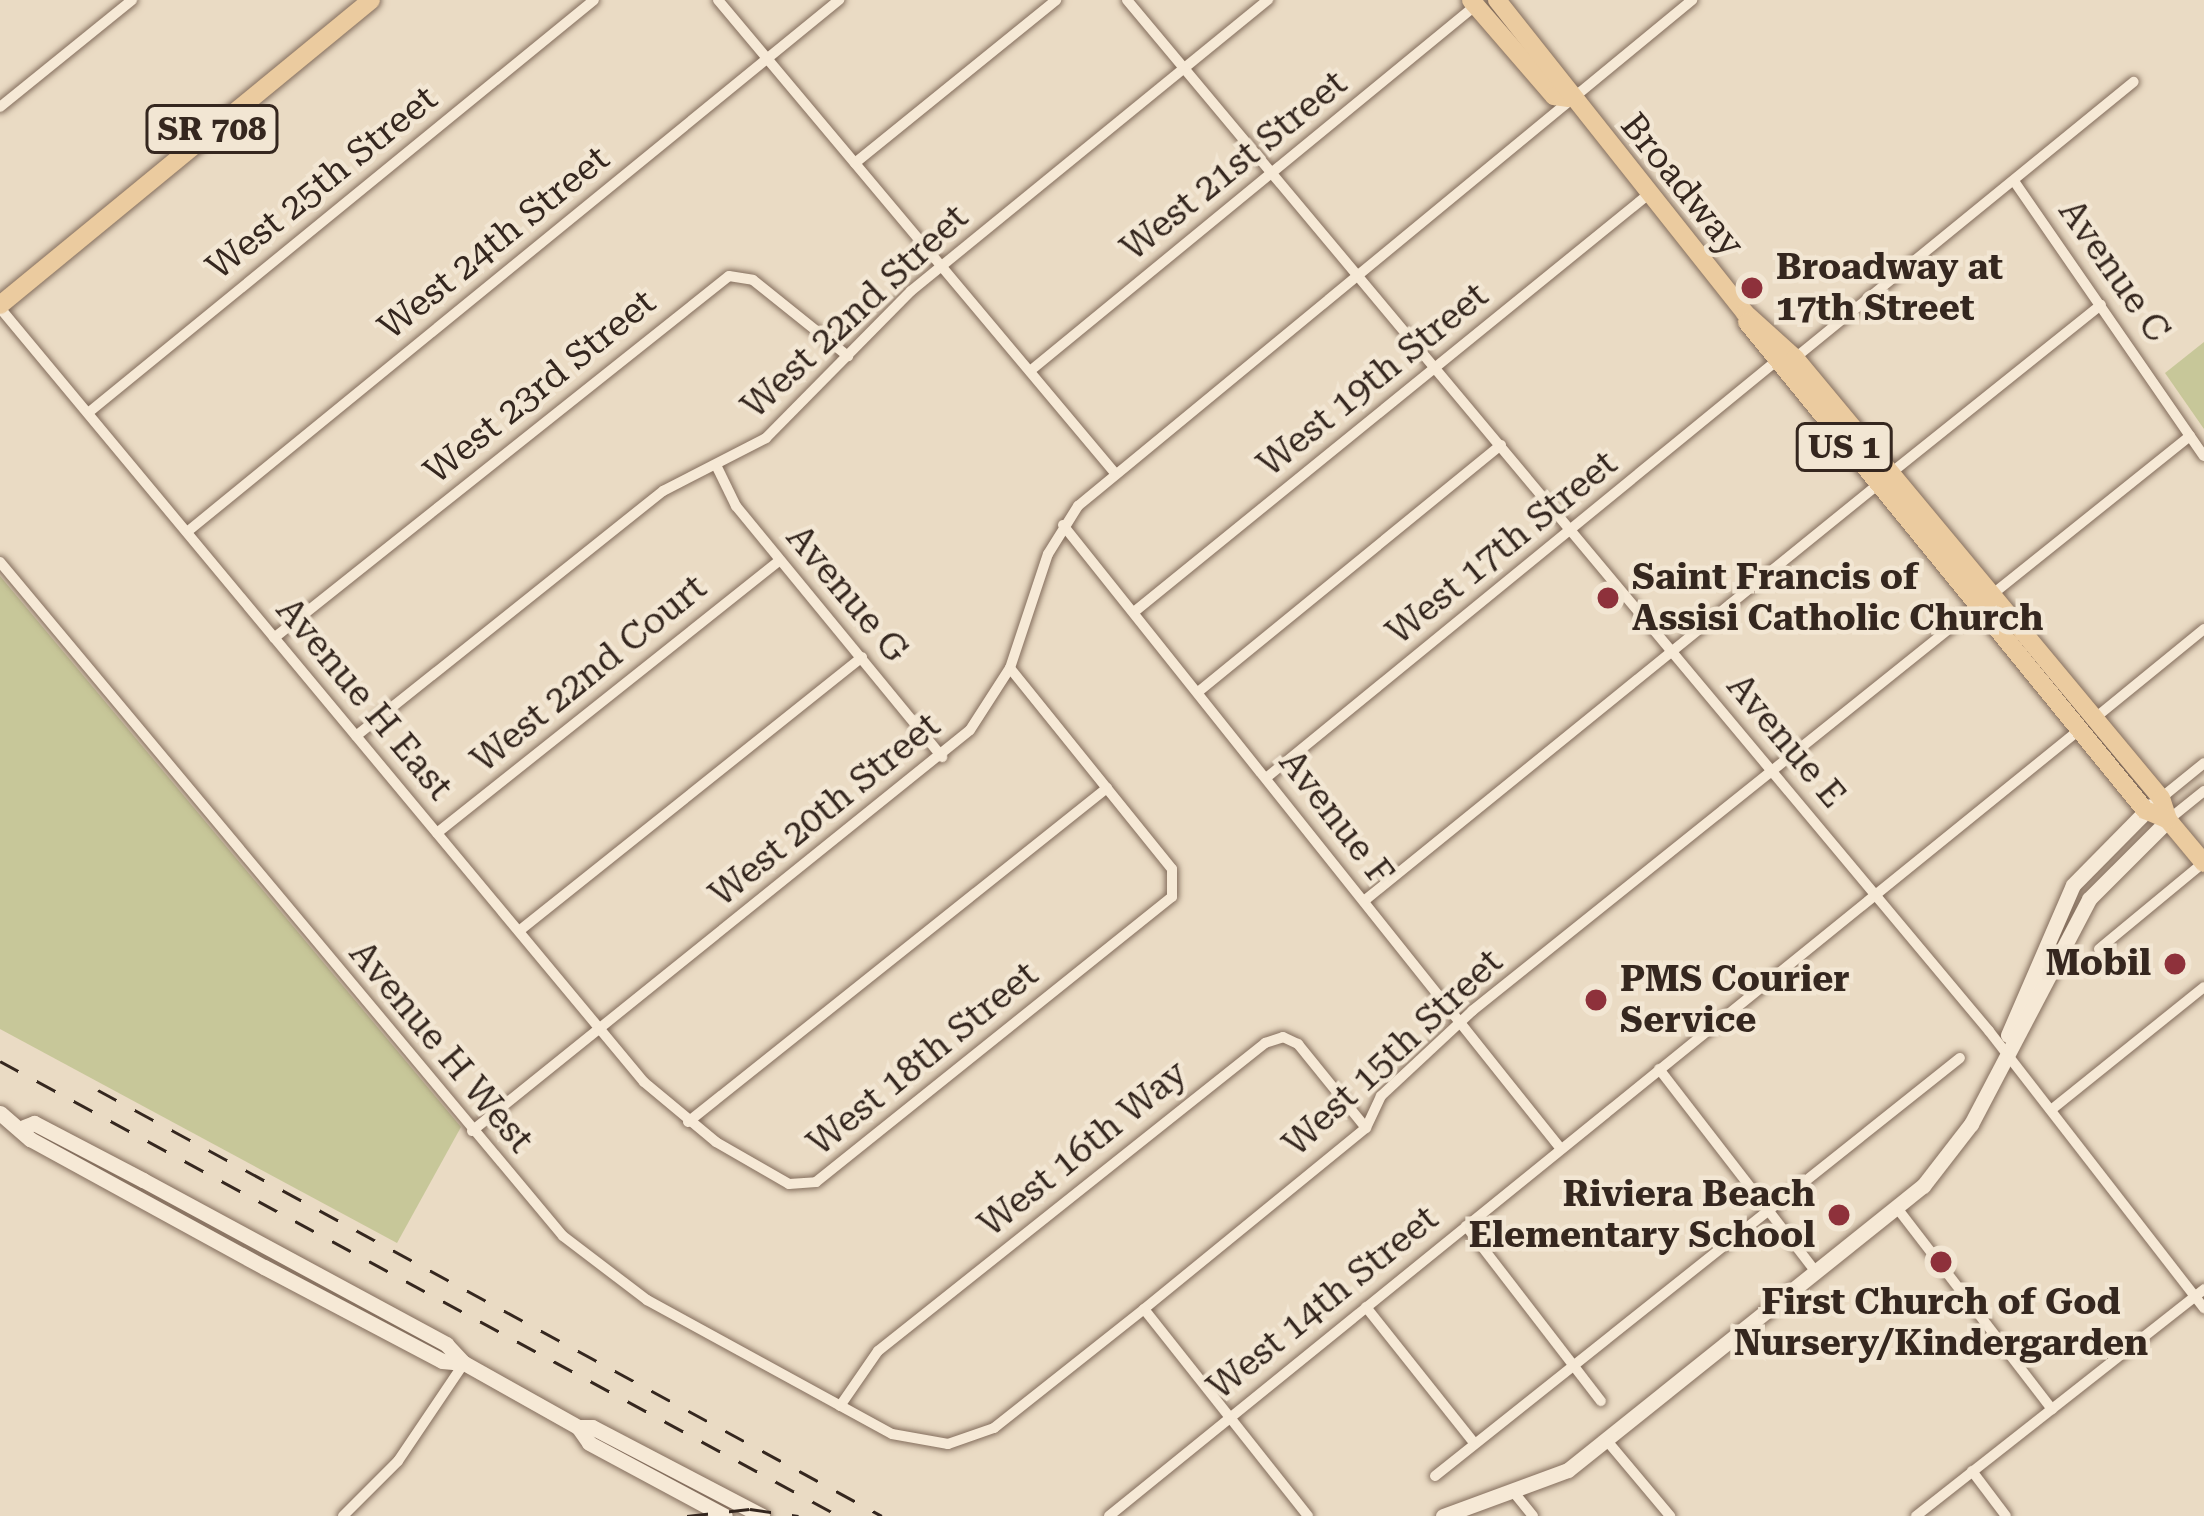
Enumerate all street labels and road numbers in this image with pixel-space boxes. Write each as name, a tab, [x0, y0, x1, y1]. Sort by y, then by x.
street label: West 21st Street	[1113, 62, 1355, 270]
street label: West 25th Street	[198, 77, 446, 289]
road number: SR 708	[143, 102, 281, 156]
street label: Broadway	[1611, 105, 1753, 265]
street label: West 24th Street	[370, 137, 618, 349]
street label: Avenue C	[2049, 191, 2179, 351]
street label: West 22nd Street	[733, 196, 977, 428]
street label: West 19th Street	[1249, 274, 1497, 486]
street label: West 23rd Street	[416, 281, 664, 493]
road number: US 1	[1793, 420, 1895, 474]
street label: West 17th Street	[1378, 442, 1626, 654]
street label: Avenue G	[777, 517, 917, 671]
street label: West 22nd Court	[463, 566, 715, 782]
street label: Avenue H East	[267, 589, 461, 809]
street label: Avenue E	[1718, 665, 1854, 817]
street label: West 20th Street	[701, 704, 949, 916]
street label: Avenue F	[1270, 742, 1402, 894]
street label: Avenue H West	[340, 933, 542, 1161]
street label: West 15th Street	[1274, 940, 1512, 1166]
street label: West 18th Street	[799, 953, 1047, 1165]
street label: West 16th Way	[970, 1052, 1196, 1246]
street label: West 14th Street	[1199, 1197, 1447, 1409]

